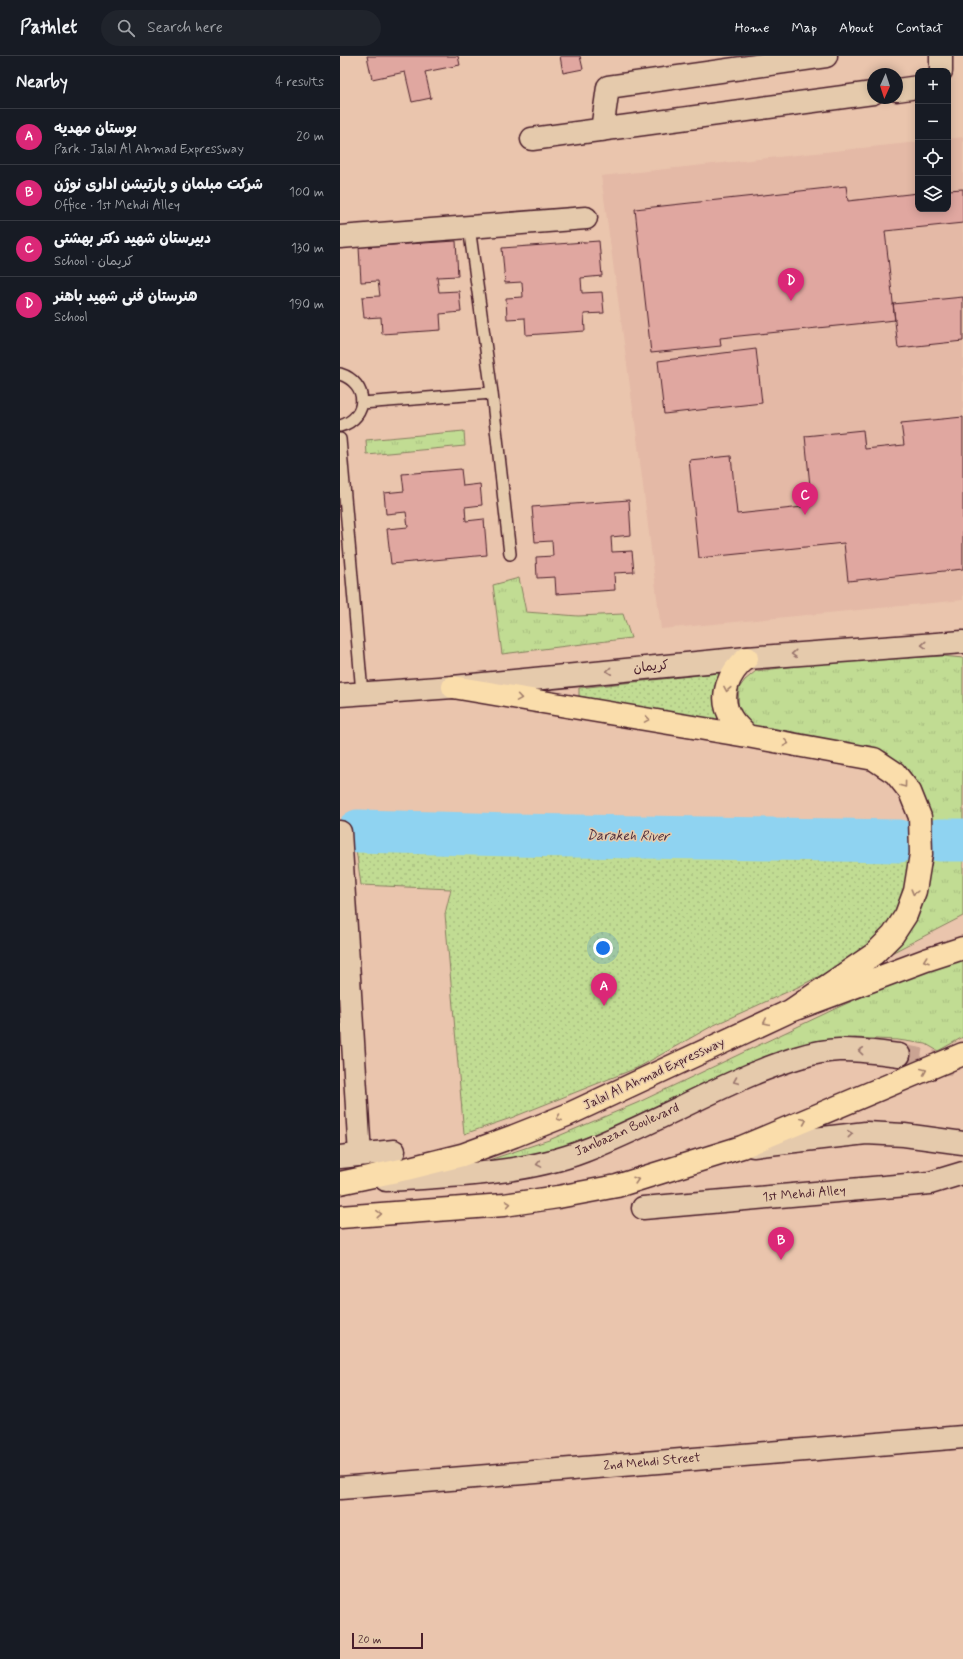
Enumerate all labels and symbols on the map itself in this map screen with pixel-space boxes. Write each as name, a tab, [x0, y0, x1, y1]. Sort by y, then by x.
north arrow	[867, 68, 903, 104]
pin: D	[778, 268, 804, 301]
pin: C	[792, 482, 818, 515]
one-way arrow	[921, 640, 927, 649]
one-way arrow	[791, 650, 797, 659]
street label: کریمان	[632, 657, 670, 677]
one-way arrow	[606, 666, 612, 675]
one-way arrow	[723, 686, 731, 692]
one-way arrow	[516, 693, 522, 701]
one-way arrow	[644, 714, 650, 723]
one-way arrow	[782, 738, 789, 746]
one-way arrow	[899, 780, 906, 787]
water label: Darakeh River	[587, 826, 671, 846]
one-way arrow	[910, 888, 919, 895]
your location	[593, 938, 613, 958]
one-way arrow	[923, 955, 930, 964]
pin: A	[591, 973, 617, 1006]
one-way arrow	[762, 1018, 769, 1026]
street label: Jalal Al Ahmad Expressway	[581, 1034, 728, 1114]
one-way arrow	[858, 1046, 864, 1055]
one-way arrow	[920, 1068, 927, 1076]
one-way arrow	[732, 1076, 740, 1084]
street label: Janbazan Boulevard	[572, 1099, 682, 1161]
one-way arrow	[555, 1114, 562, 1122]
one-way arrow	[800, 1118, 807, 1126]
one-way arrow	[847, 1130, 853, 1139]
one-way arrow	[536, 1159, 542, 1167]
one-way arrow	[632, 1176, 639, 1185]
street label: 1st Mehdi Alley	[762, 1182, 846, 1206]
one-way arrow	[505, 1200, 512, 1209]
one-way arrow	[376, 1209, 382, 1218]
pin: B	[768, 1227, 794, 1260]
street label: 2nd Mehdi Street	[603, 1449, 701, 1475]
scale bar	[352, 1631, 423, 1650]

